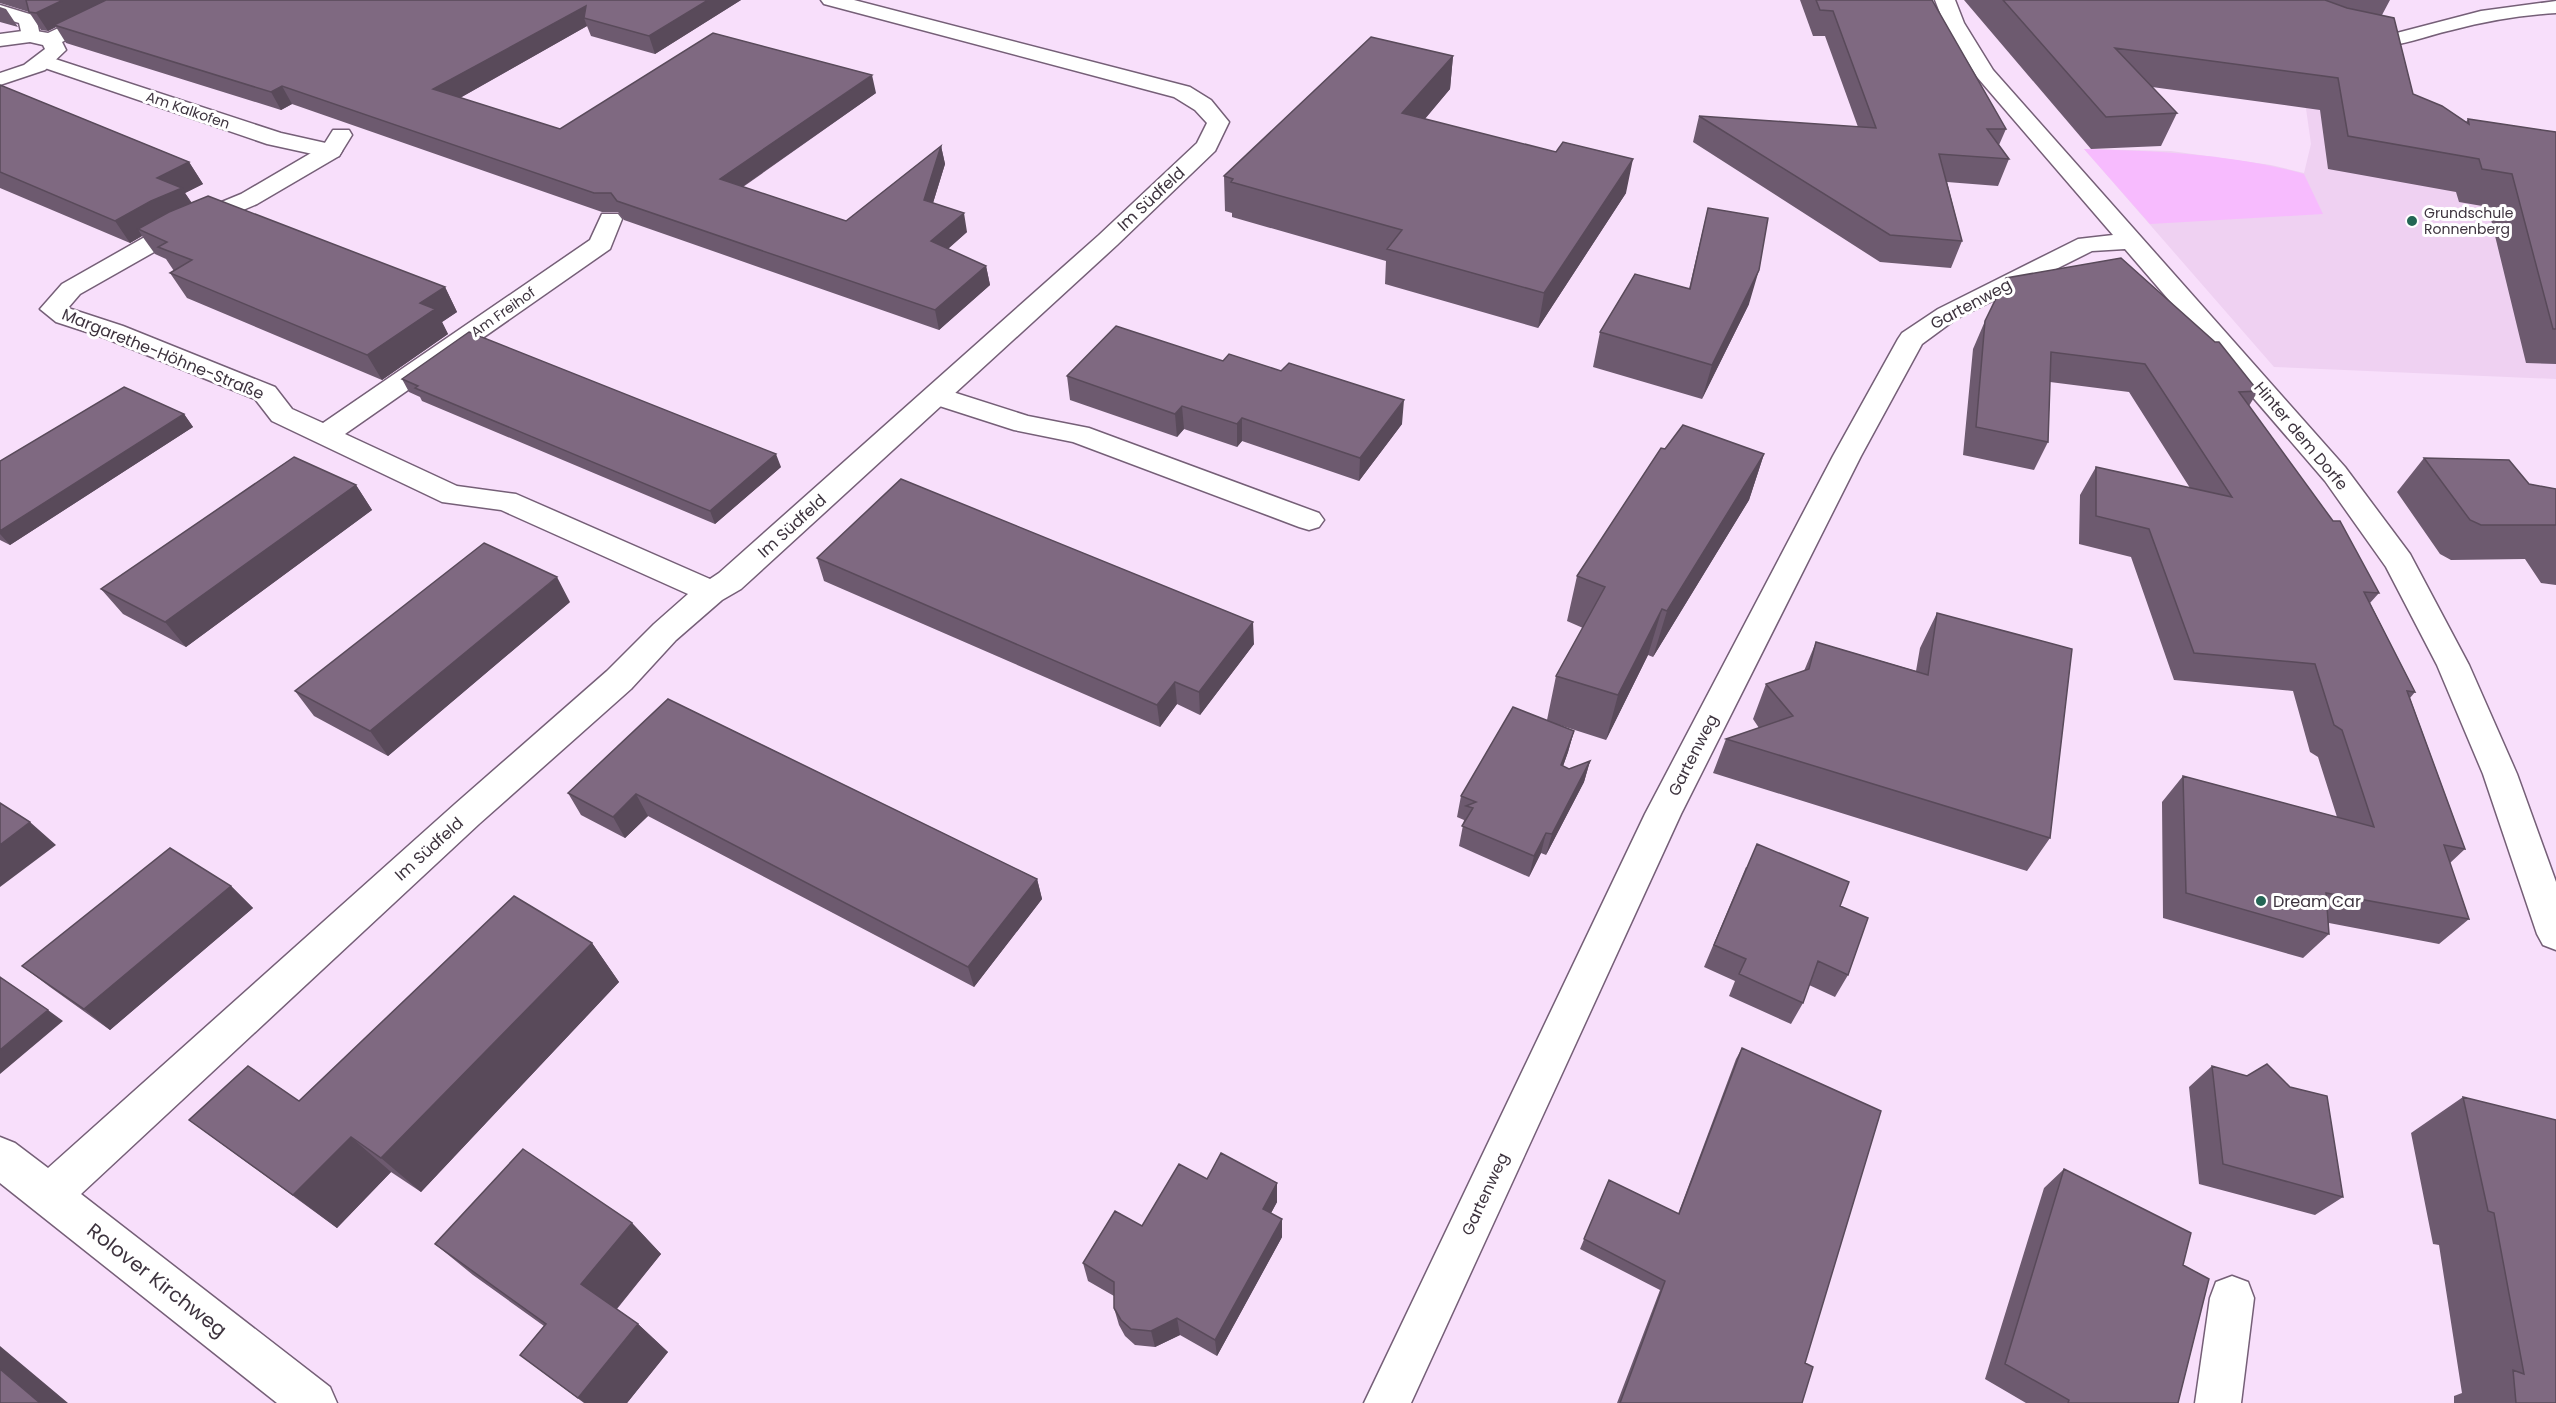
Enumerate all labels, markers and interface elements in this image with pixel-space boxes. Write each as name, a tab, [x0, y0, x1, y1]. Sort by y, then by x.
street label: Am Kalkofen	[143, 86, 233, 134]
street label: Im Südfeld	[1112, 162, 1190, 236]
place label: Grundschule Ronnenberg	[2424, 203, 2514, 239]
marker: Grundschule Ronnenberg	[2405, 214, 2419, 228]
street label: Gartenweg	[1926, 273, 2016, 335]
street label: Am Freihof	[467, 282, 540, 342]
street label: Margarethe-Höhne-Straße	[58, 303, 268, 405]
street label: Hinter dem Dorfe	[2249, 377, 2353, 495]
street label: Im Südfeld	[753, 489, 831, 563]
street label: Gartenweg	[1663, 710, 1723, 800]
street label: Im Südfeld	[390, 812, 468, 886]
place label: Dream Car	[2273, 890, 2361, 913]
marker: Dream Car	[2254, 894, 2268, 908]
street label: Gartenweg	[1456, 1149, 1514, 1239]
street label: Rolover Kirchweg	[81, 1216, 233, 1344]

